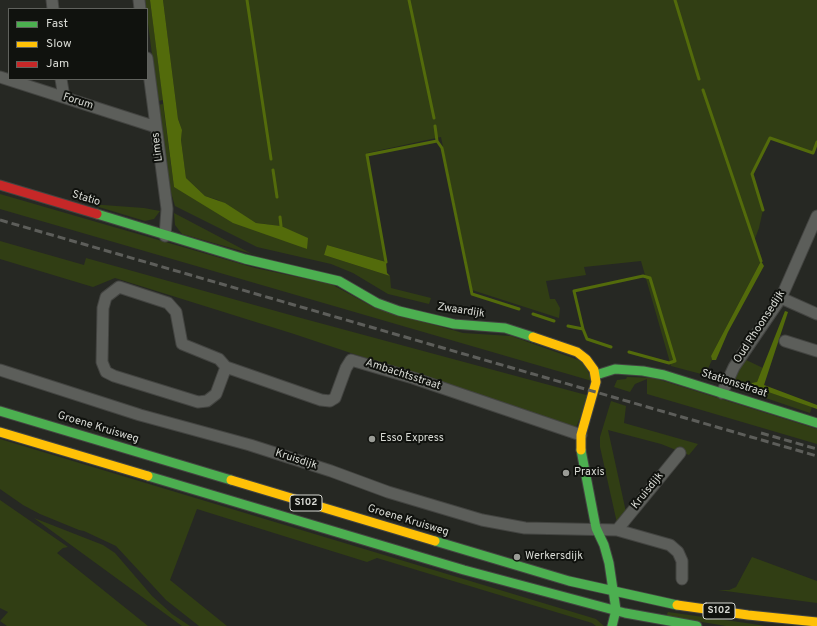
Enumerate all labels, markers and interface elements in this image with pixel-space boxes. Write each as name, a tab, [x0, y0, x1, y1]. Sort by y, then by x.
legend	[8, 8, 148, 80]
text: Fast	[46, 16, 68, 32]
text: Slow	[46, 36, 72, 52]
text: Jam	[46, 56, 69, 72]
street label: Forum	[61, 91, 95, 113]
street label: Limes	[150, 132, 166, 162]
street label: Statio	[70, 188, 102, 210]
street label: Oud Rhoonsedijk	[732, 288, 788, 366]
street label: Zwaardijk	[436, 301, 486, 321]
street label: Ambachtsstraat	[364, 357, 442, 393]
street label: Stationsstraat	[699, 367, 769, 401]
street label: Groene Kruisweg	[56, 409, 140, 447]
place label: Esso Express	[380, 432, 444, 446]
marker: Esso Express	[367, 434, 377, 444]
street label: Kruisdijk	[273, 447, 319, 473]
place label: Praxis	[574, 466, 605, 480]
marker: Praxis	[561, 468, 571, 478]
street label: Kruisdijk	[629, 470, 667, 512]
road number: S102	[290, 495, 322, 511]
street label: Groene Kruisweg	[366, 502, 450, 540]
place label: Werkersdijk	[525, 550, 583, 564]
marker: Werkersdijk	[512, 552, 522, 562]
road number: S102	[703, 603, 735, 619]

